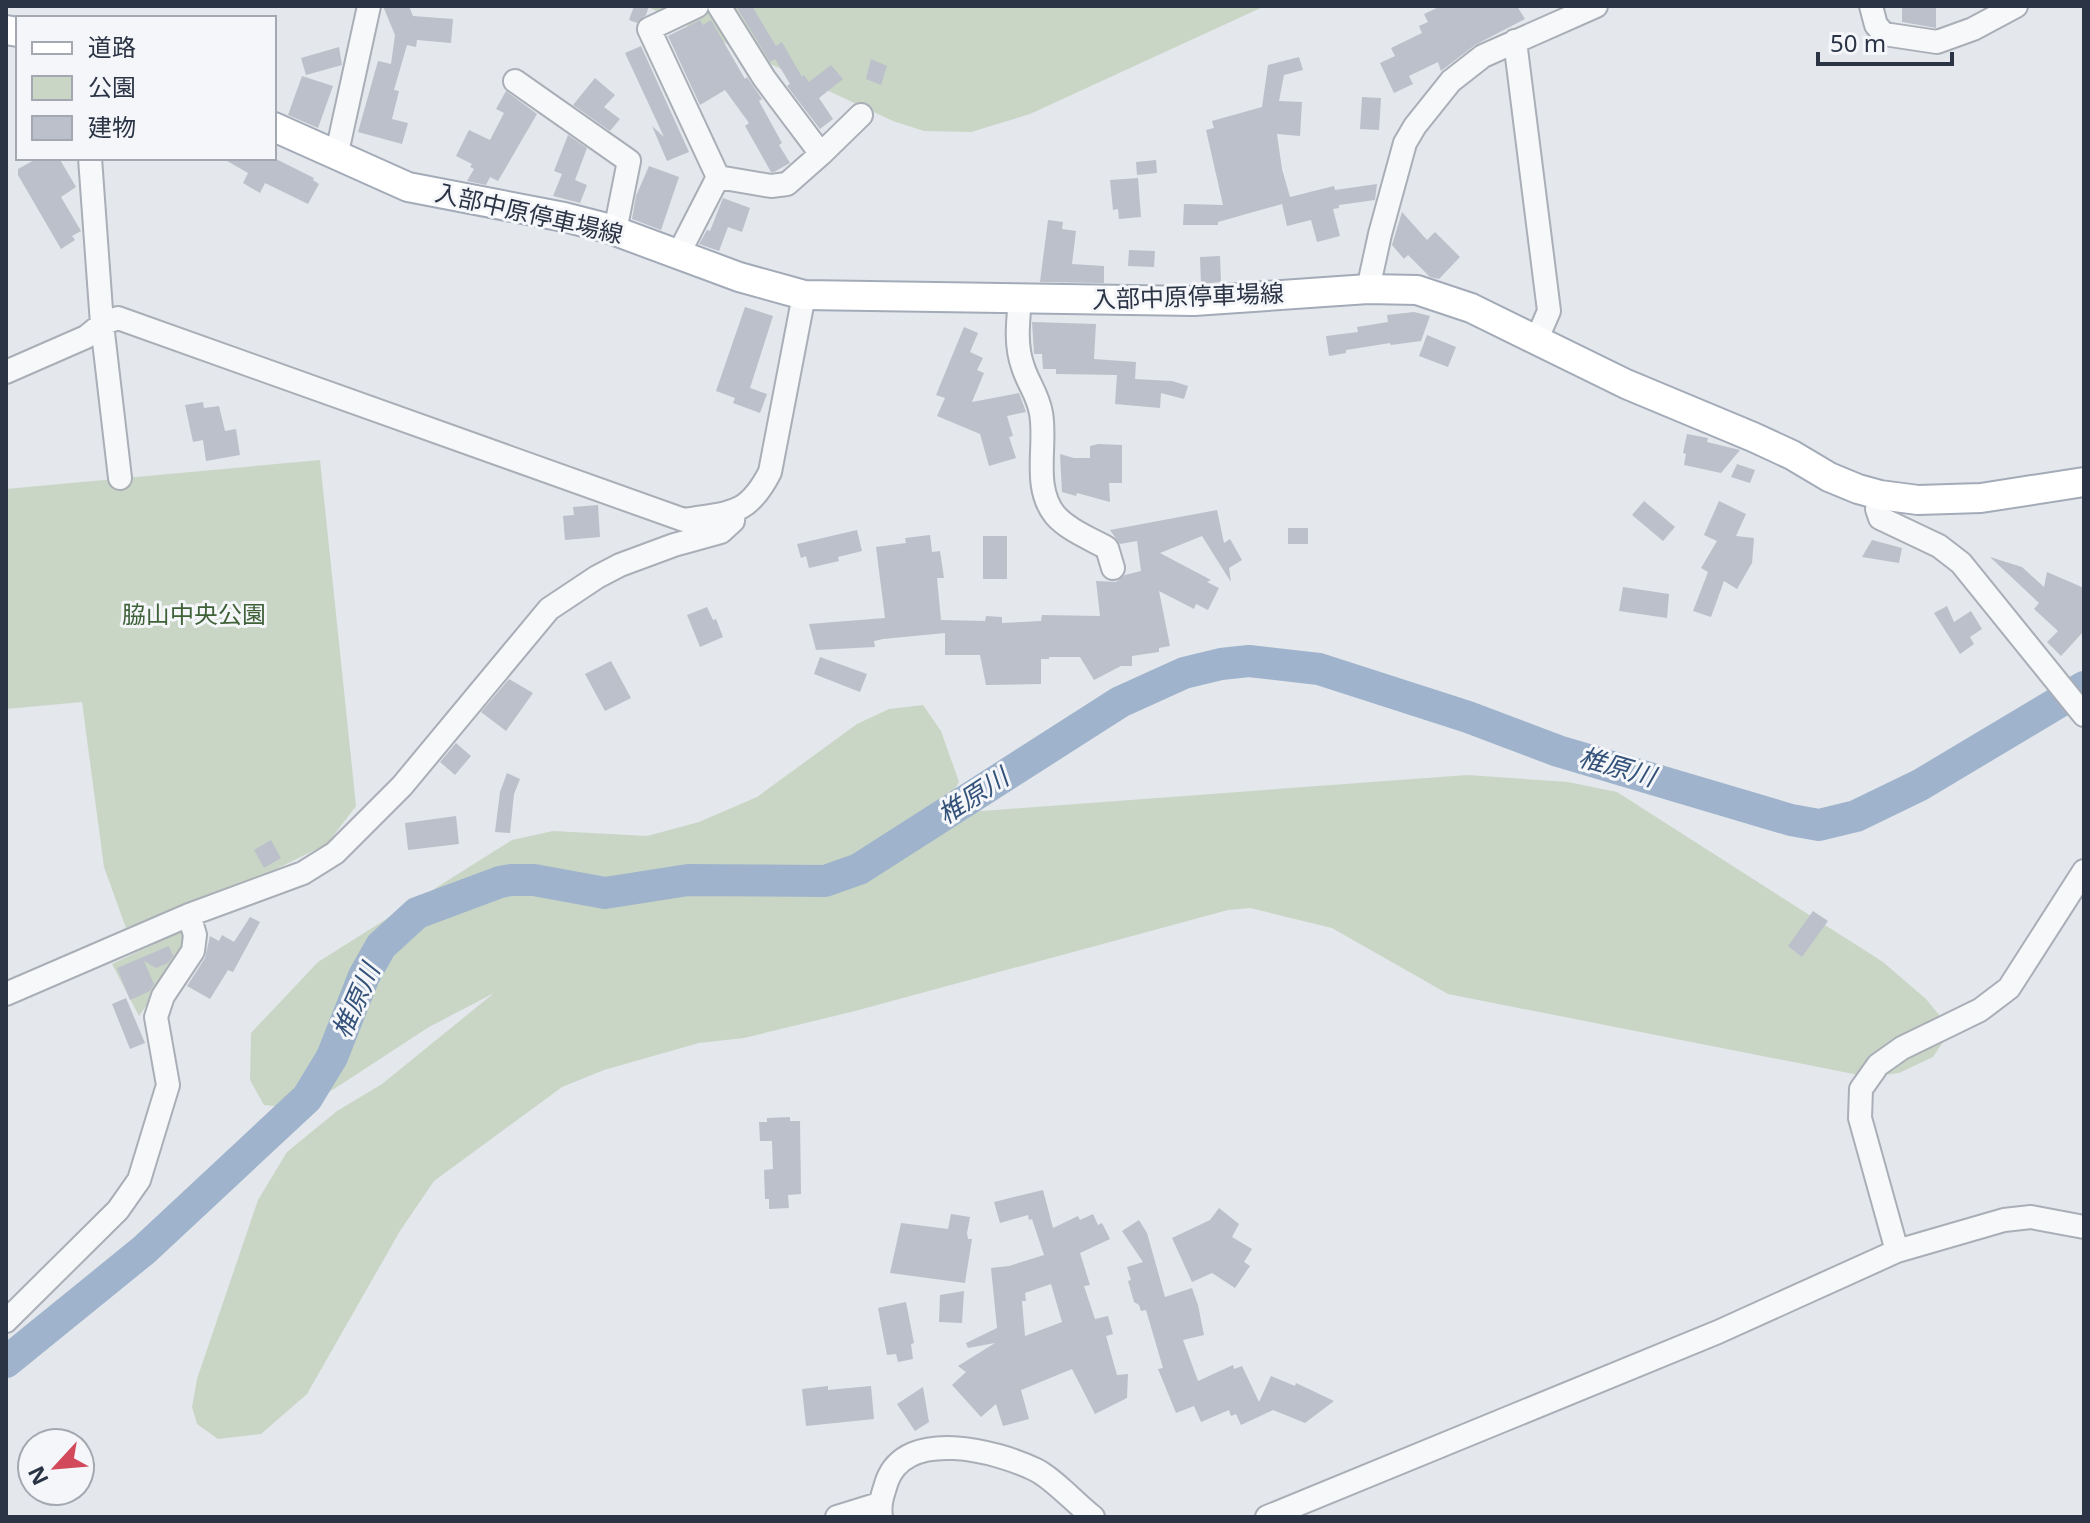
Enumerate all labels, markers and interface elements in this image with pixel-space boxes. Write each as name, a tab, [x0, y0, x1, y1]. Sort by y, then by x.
legend	[16, 16, 276, 160]
scale bar	[1818, 16, 1952, 66]
text: 50 m	[1830, 26, 1886, 59]
text: 道路	[88, 30, 136, 63]
text: 公園	[88, 70, 136, 103]
text: 建物	[88, 110, 136, 143]
street label: 入部中原停車場線	[432, 175, 627, 250]
street label: 入部中原停車場線	[1091, 276, 1284, 315]
park label: 脇山中央公園	[122, 597, 266, 630]
water label: 椎原川	[1575, 738, 1663, 795]
water label: 椎原川	[930, 757, 1017, 832]
water label: 椎原川	[323, 955, 389, 1044]
north arrow	[16, 1427, 96, 1507]
text: N	[20, 1462, 55, 1491]

